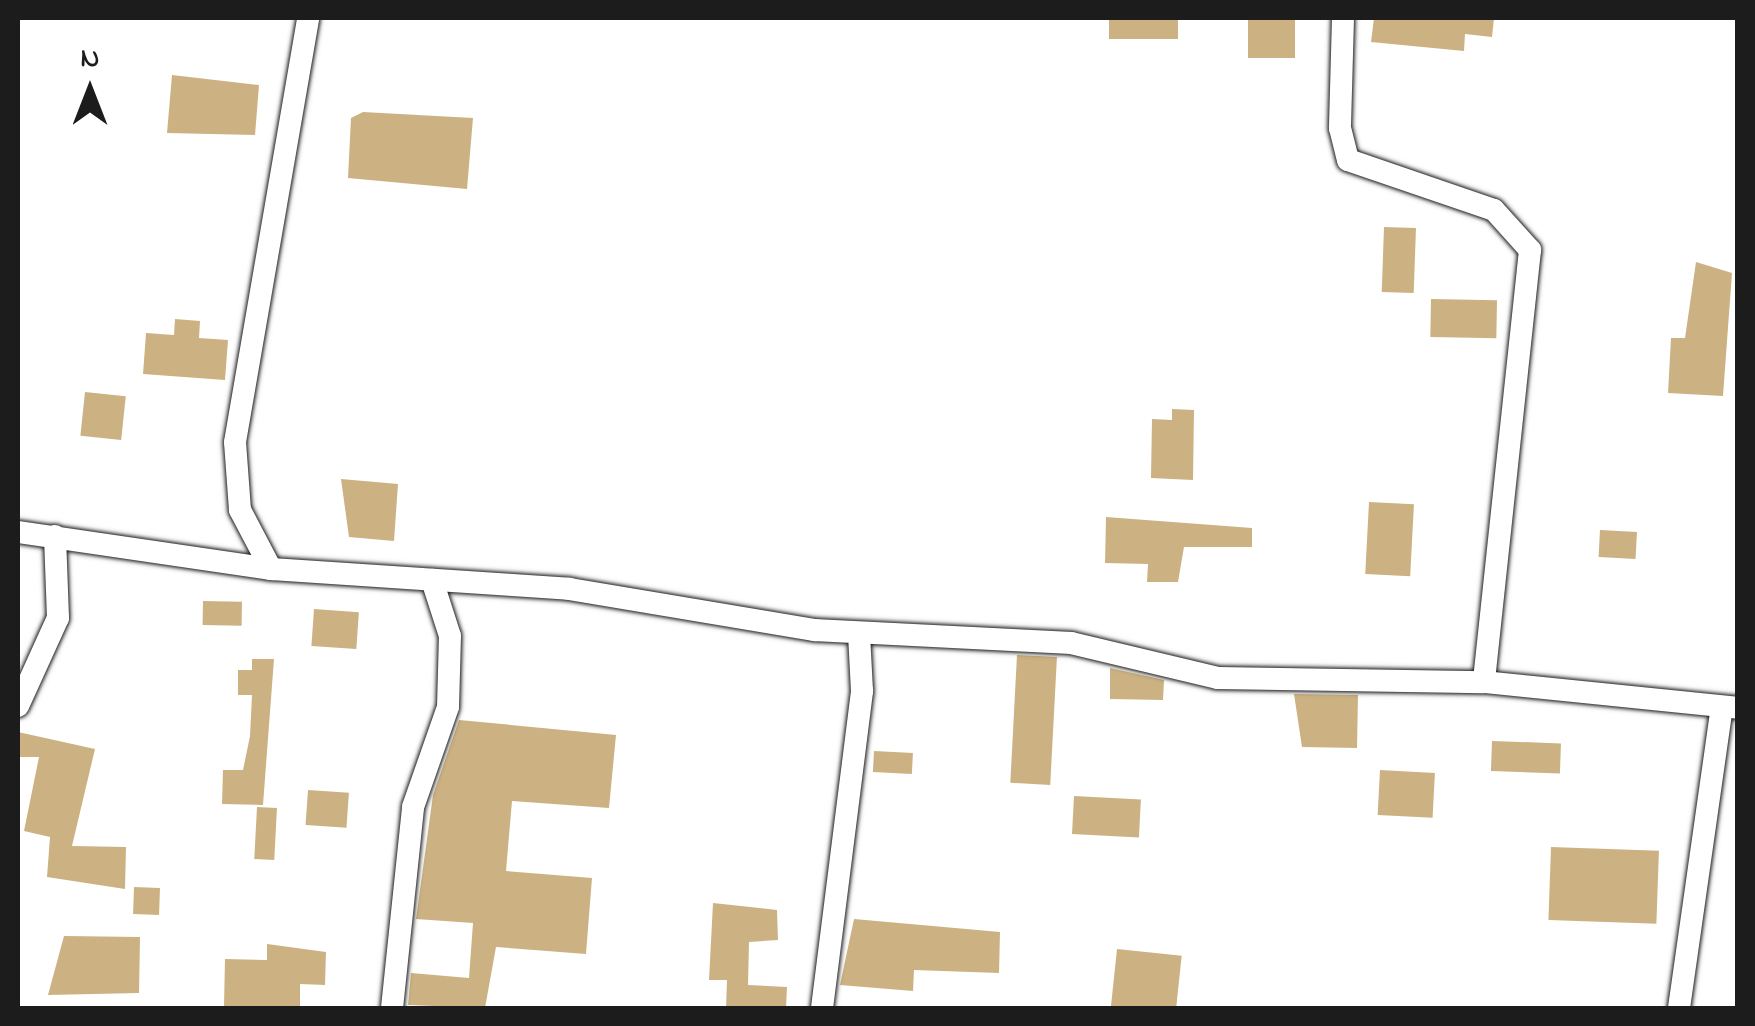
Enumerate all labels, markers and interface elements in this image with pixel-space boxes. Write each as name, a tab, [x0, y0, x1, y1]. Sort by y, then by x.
text: N	[81, 39, 99, 80]
north arrow	[40, 40, 140, 140]

